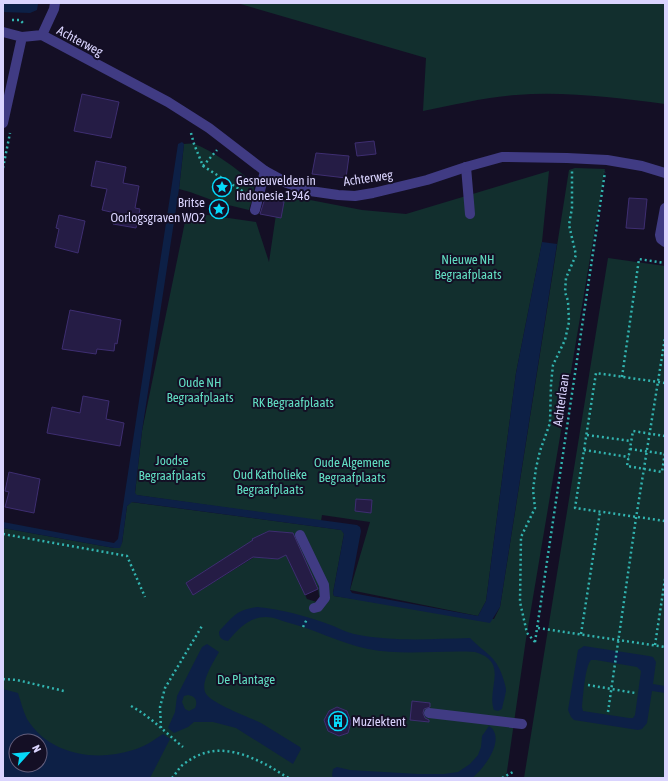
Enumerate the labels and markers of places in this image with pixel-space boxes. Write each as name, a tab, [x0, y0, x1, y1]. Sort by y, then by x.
place label: Gesneuvelden in Indonesie 1946	[236, 173, 316, 203]
place icon: Gesneuvelden in Indonesie 1946	[211, 176, 233, 198]
place label: Britse Oorlogsgraven WO2	[110, 195, 205, 225]
place icon: Britse Oorlogsgraven WO2	[208, 198, 230, 220]
building icon: Muziektent	[327, 710, 349, 732]
place label: Muziektent	[352, 714, 406, 729]

